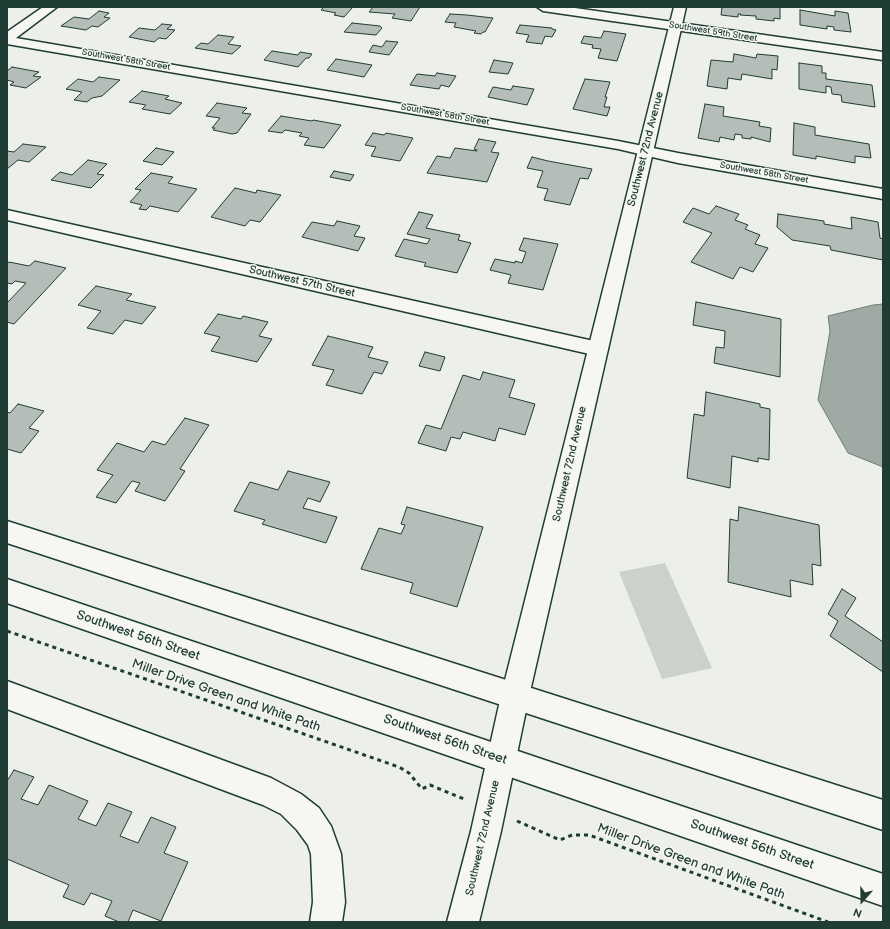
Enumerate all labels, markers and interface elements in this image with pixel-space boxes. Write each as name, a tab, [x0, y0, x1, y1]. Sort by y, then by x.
street label: Southwest 59th Street	[668, 20, 758, 44]
street label: Southwest 58th Street	[81, 47, 171, 73]
street label: Southwest 72nd Avenue	[625, 90, 667, 208]
street label: Southwest 58th Street	[400, 102, 490, 128]
street label: Southwest 58th Street	[719, 160, 809, 186]
street label: Southwest 57th Street	[248, 263, 356, 301]
street label: Southwest 72nd Avenue	[550, 405, 590, 523]
street label: Southwest 56th Street	[74, 608, 202, 664]
street label: Miller Drive Green and White Path	[130, 656, 322, 736]
street label: Southwest 56th Street	[381, 712, 509, 768]
street label: Southwest 72nd Avenue	[463, 779, 503, 897]
street label: Southwest 56th Street	[688, 817, 816, 873]
street label: Miller Drive Green and White Path	[595, 821, 787, 903]
north arrow	[842, 881, 882, 921]
text: N	[852, 905, 864, 920]

